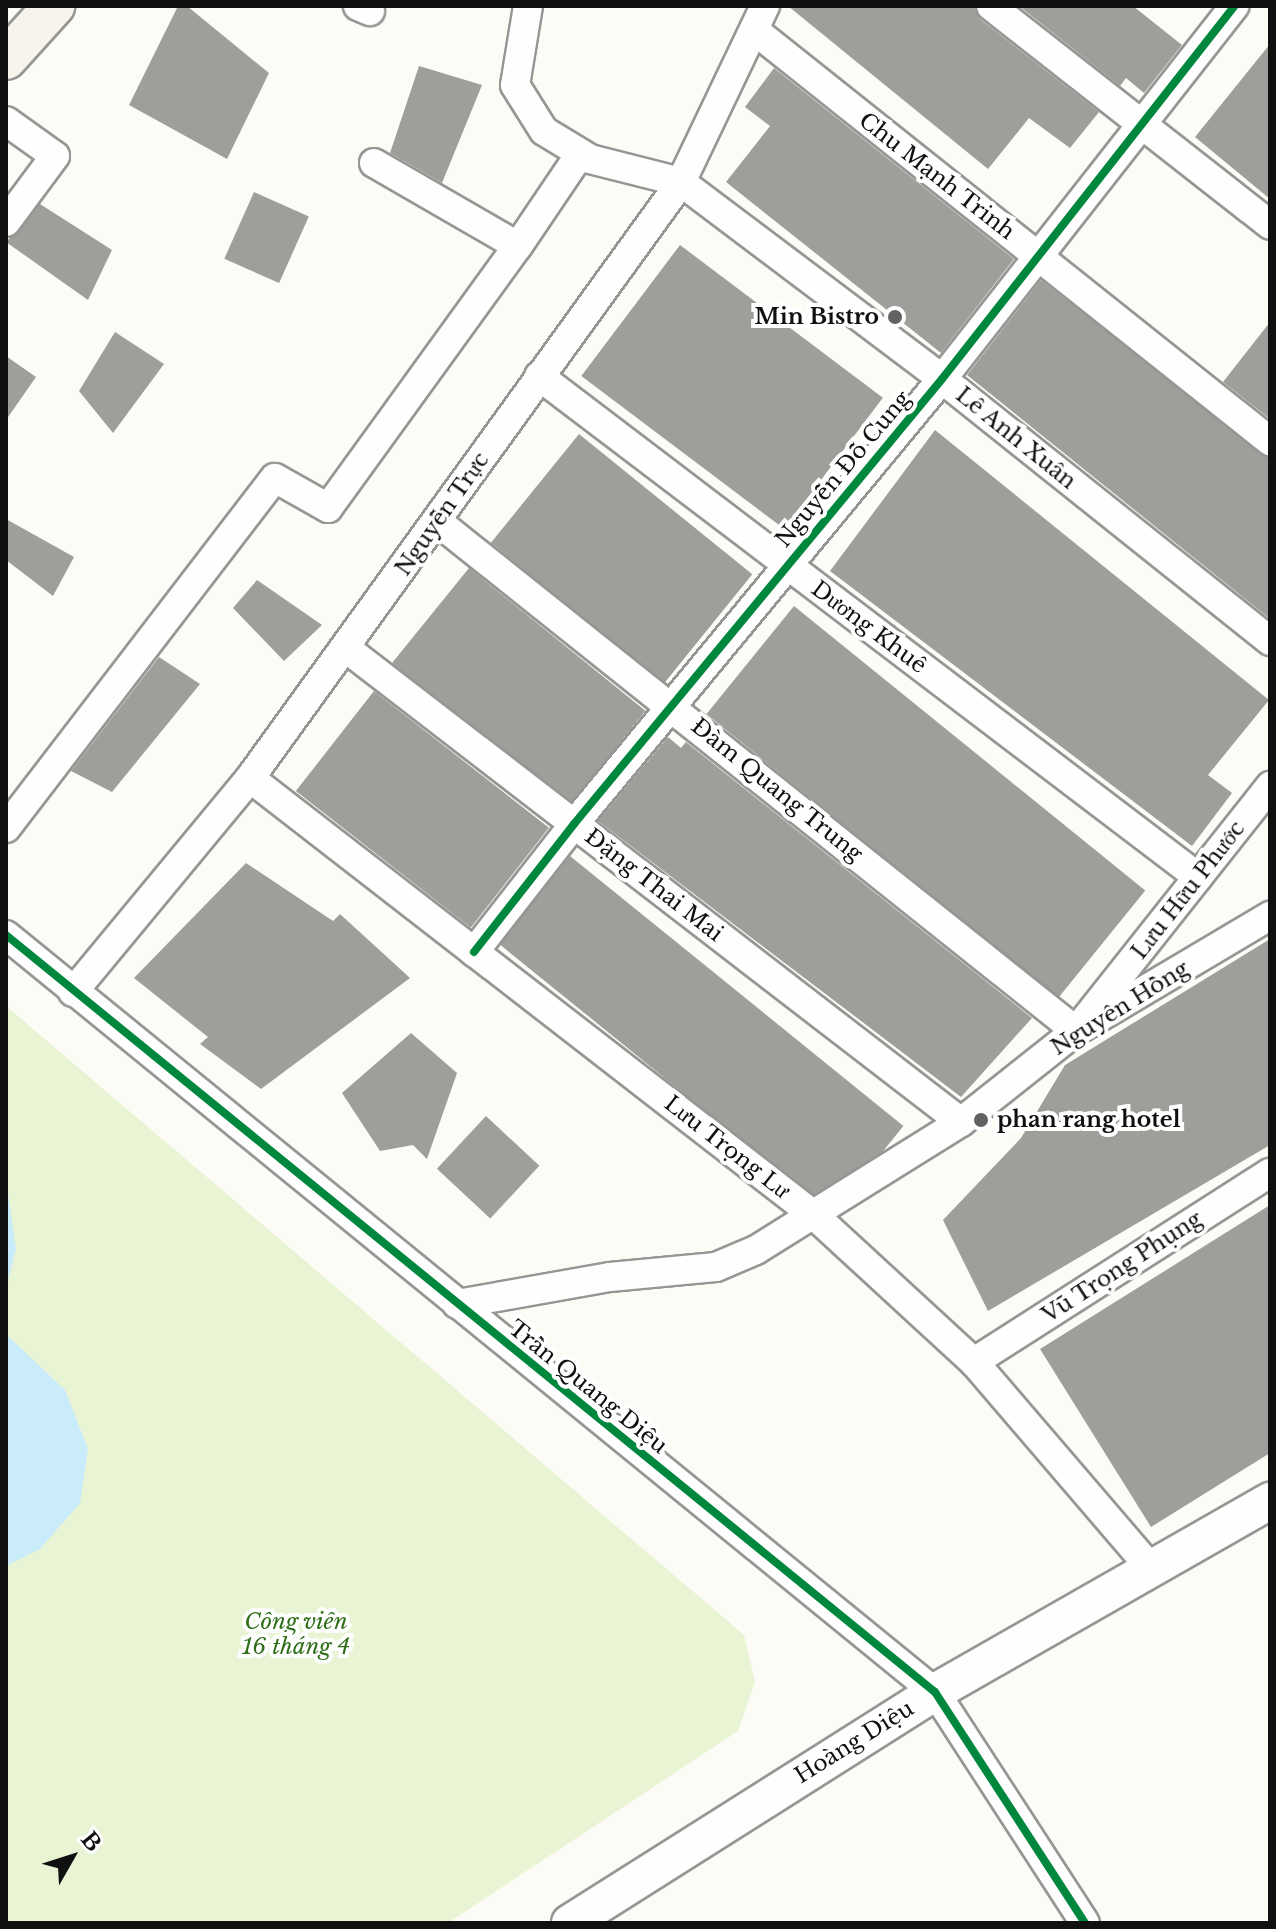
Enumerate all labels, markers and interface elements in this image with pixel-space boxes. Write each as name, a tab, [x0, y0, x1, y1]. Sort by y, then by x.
street label: Chu Mạnh Trinh	[854, 107, 1020, 245]
place label: Min Bistro	[755, 304, 879, 330]
marker: Min Bistro	[886, 308, 904, 326]
street label: Lê Anh Xuân	[950, 381, 1082, 495]
street label: Nguyễn Đỗ Cung	[770, 386, 916, 552]
street label: Nguyễn Trực	[390, 447, 494, 581]
street label: Dương Khuê	[806, 575, 932, 679]
street label: Đàm Quang Trung	[686, 713, 868, 867]
street label: Lưu Hữu Phước	[1126, 816, 1250, 964]
street label: Đặng Thai Mai	[579, 823, 729, 947]
street label: Nguyên Hồng	[1046, 955, 1194, 1061]
street label: Lưu Trọng Lư	[659, 1090, 795, 1204]
place label: phan rang hotel	[997, 1107, 1181, 1133]
marker: phan rang hotel	[972, 1111, 990, 1129]
street label: Vũ Trọng Phụng	[1037, 1205, 1207, 1329]
street label: Trần Quang Diệu	[503, 1315, 673, 1459]
park label: Công viên 16 tháng 4	[242, 1608, 350, 1660]
street label: Hoàng Diệu	[790, 1695, 918, 1789]
north arrow	[32, 1817, 112, 1897]
text: B	[75, 1826, 107, 1857]

